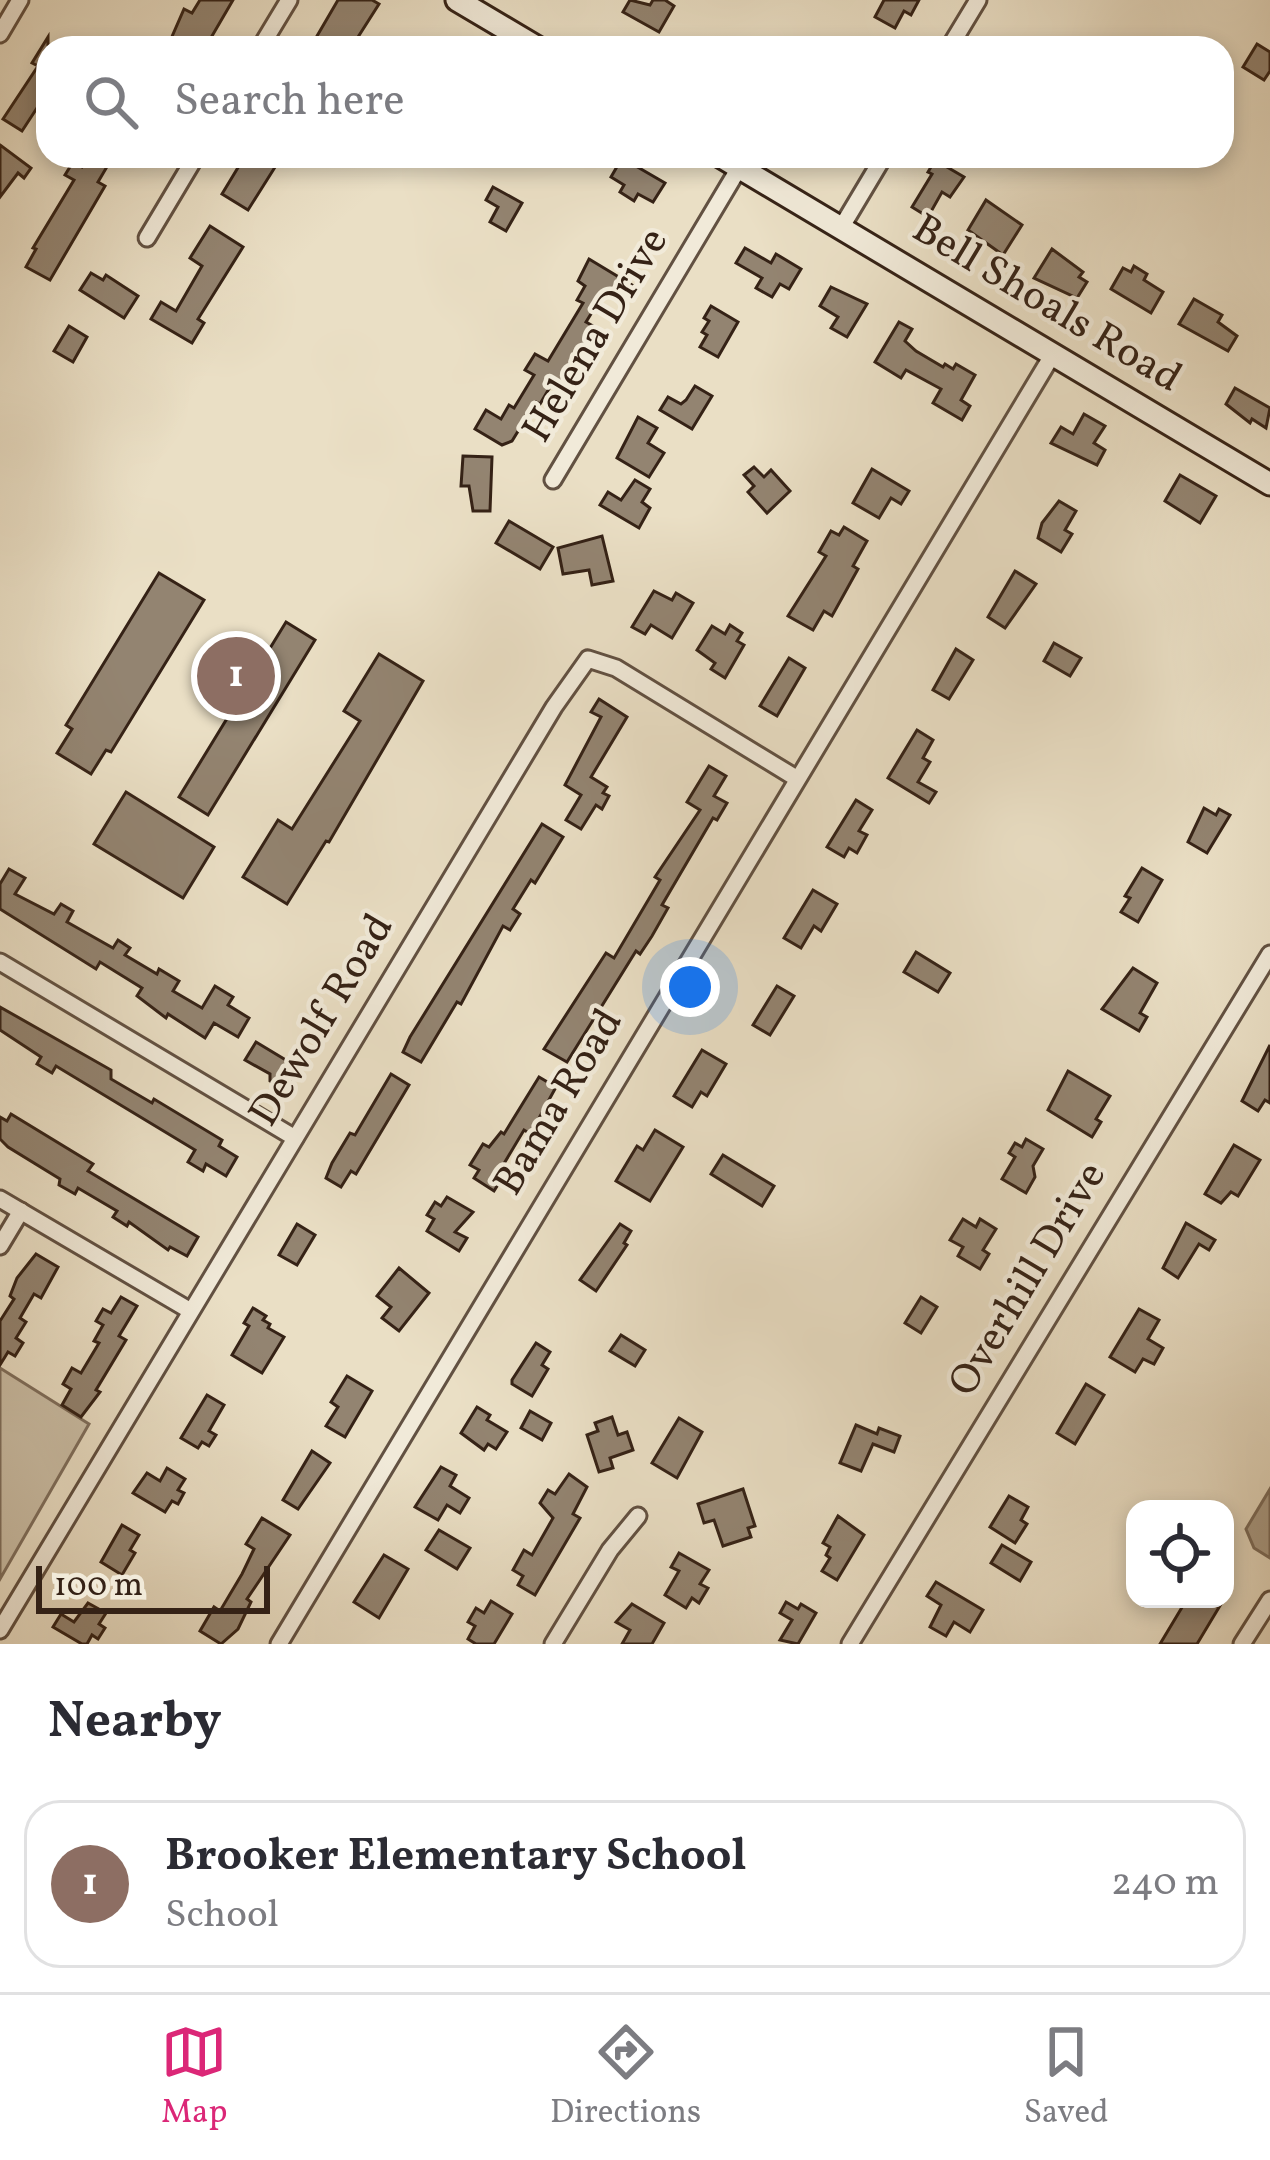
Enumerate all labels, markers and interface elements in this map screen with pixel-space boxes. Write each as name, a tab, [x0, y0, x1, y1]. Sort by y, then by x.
search box	[36, 36, 1234, 168]
icon: search	[78, 69, 144, 135]
text: Search here	[174, 71, 405, 134]
street label: Bell Shoals Road	[900, 201, 1192, 409]
street label: Helena Drive	[510, 218, 684, 454]
pin: 1	[197, 631, 275, 721]
street label: Dewolf Road	[236, 904, 410, 1138]
your location	[660, 957, 720, 1017]
street label: Bama Road	[481, 998, 639, 1208]
street label: Overhill Drive	[936, 1152, 1122, 1408]
map controls	[1126, 1500, 1234, 1608]
button: locate	[1126, 1500, 1234, 1608]
scale bar	[36, 1560, 270, 1613]
text: 100 m	[54, 1564, 143, 1610]
text: Nearby	[48, 1687, 222, 1758]
text: Brooker Elementary School	[165, 1826, 747, 1889]
text: 1	[82, 1857, 98, 1911]
text: 240 m	[1111, 1857, 1219, 1911]
text: School	[165, 1889, 279, 1943]
tab: Map	[161, 2019, 227, 2137]
tab: Directions	[550, 2019, 701, 2137]
tab: Saved	[1024, 2019, 1109, 2137]

